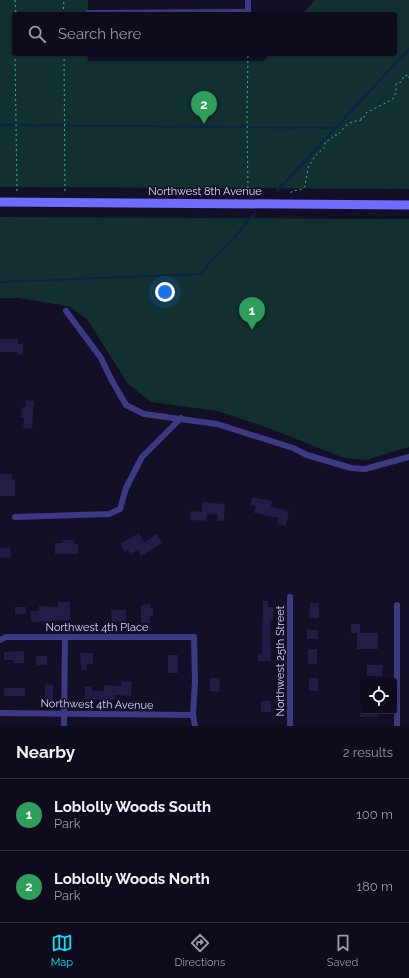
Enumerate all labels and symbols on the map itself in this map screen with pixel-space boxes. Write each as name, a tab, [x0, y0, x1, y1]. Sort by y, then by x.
pin: 2	[191, 91, 217, 124]
street label: Northwest 8th Avenue	[148, 185, 262, 198]
your location	[155, 282, 175, 302]
pin: 1	[239, 297, 265, 330]
street label: Northwest 25th Street	[274, 605, 287, 716]
street label: Northwest 4th Place	[46, 621, 149, 634]
street label: Northwest 4th Avenue	[40, 697, 154, 712]

